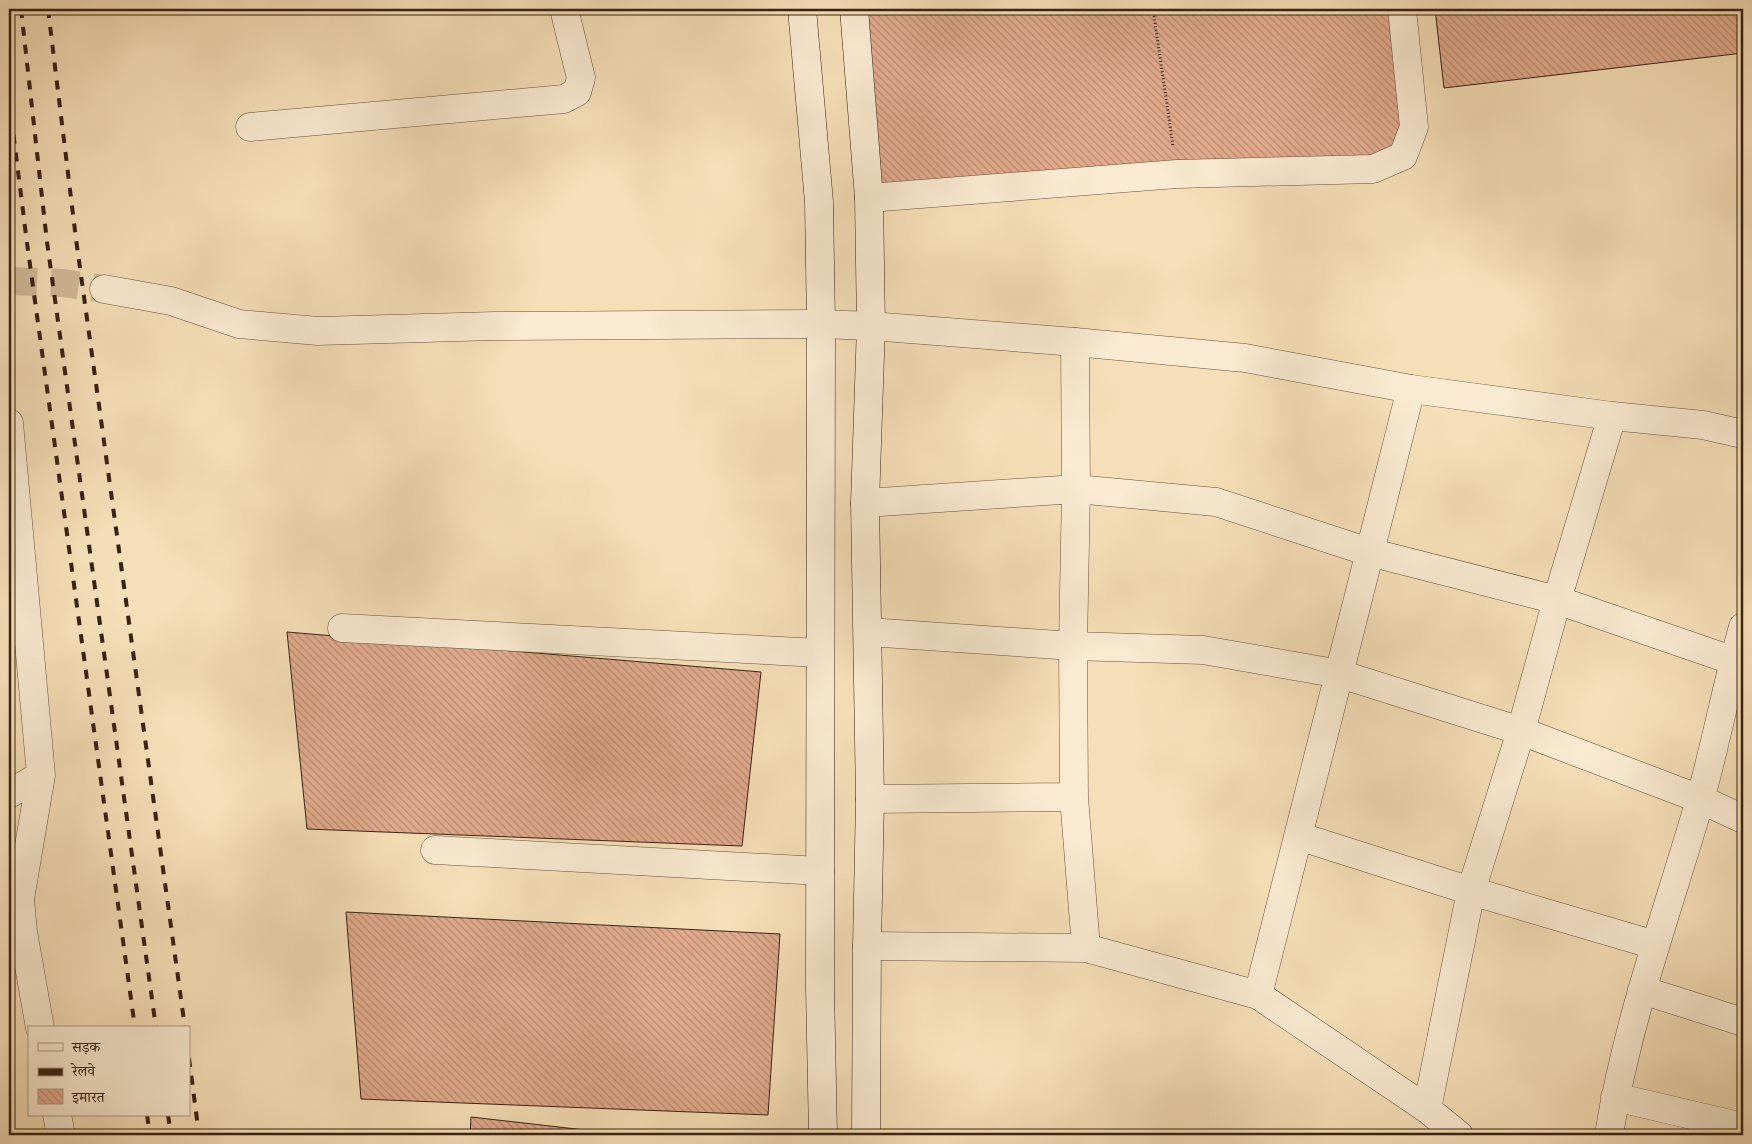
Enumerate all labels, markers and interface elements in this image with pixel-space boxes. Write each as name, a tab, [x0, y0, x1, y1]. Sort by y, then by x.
legend	[28, 1026, 190, 1116]
text: सड़क	[71, 1038, 101, 1057]
text: रेलवे	[70, 1062, 96, 1081]
text: इमारत	[71, 1088, 106, 1107]

